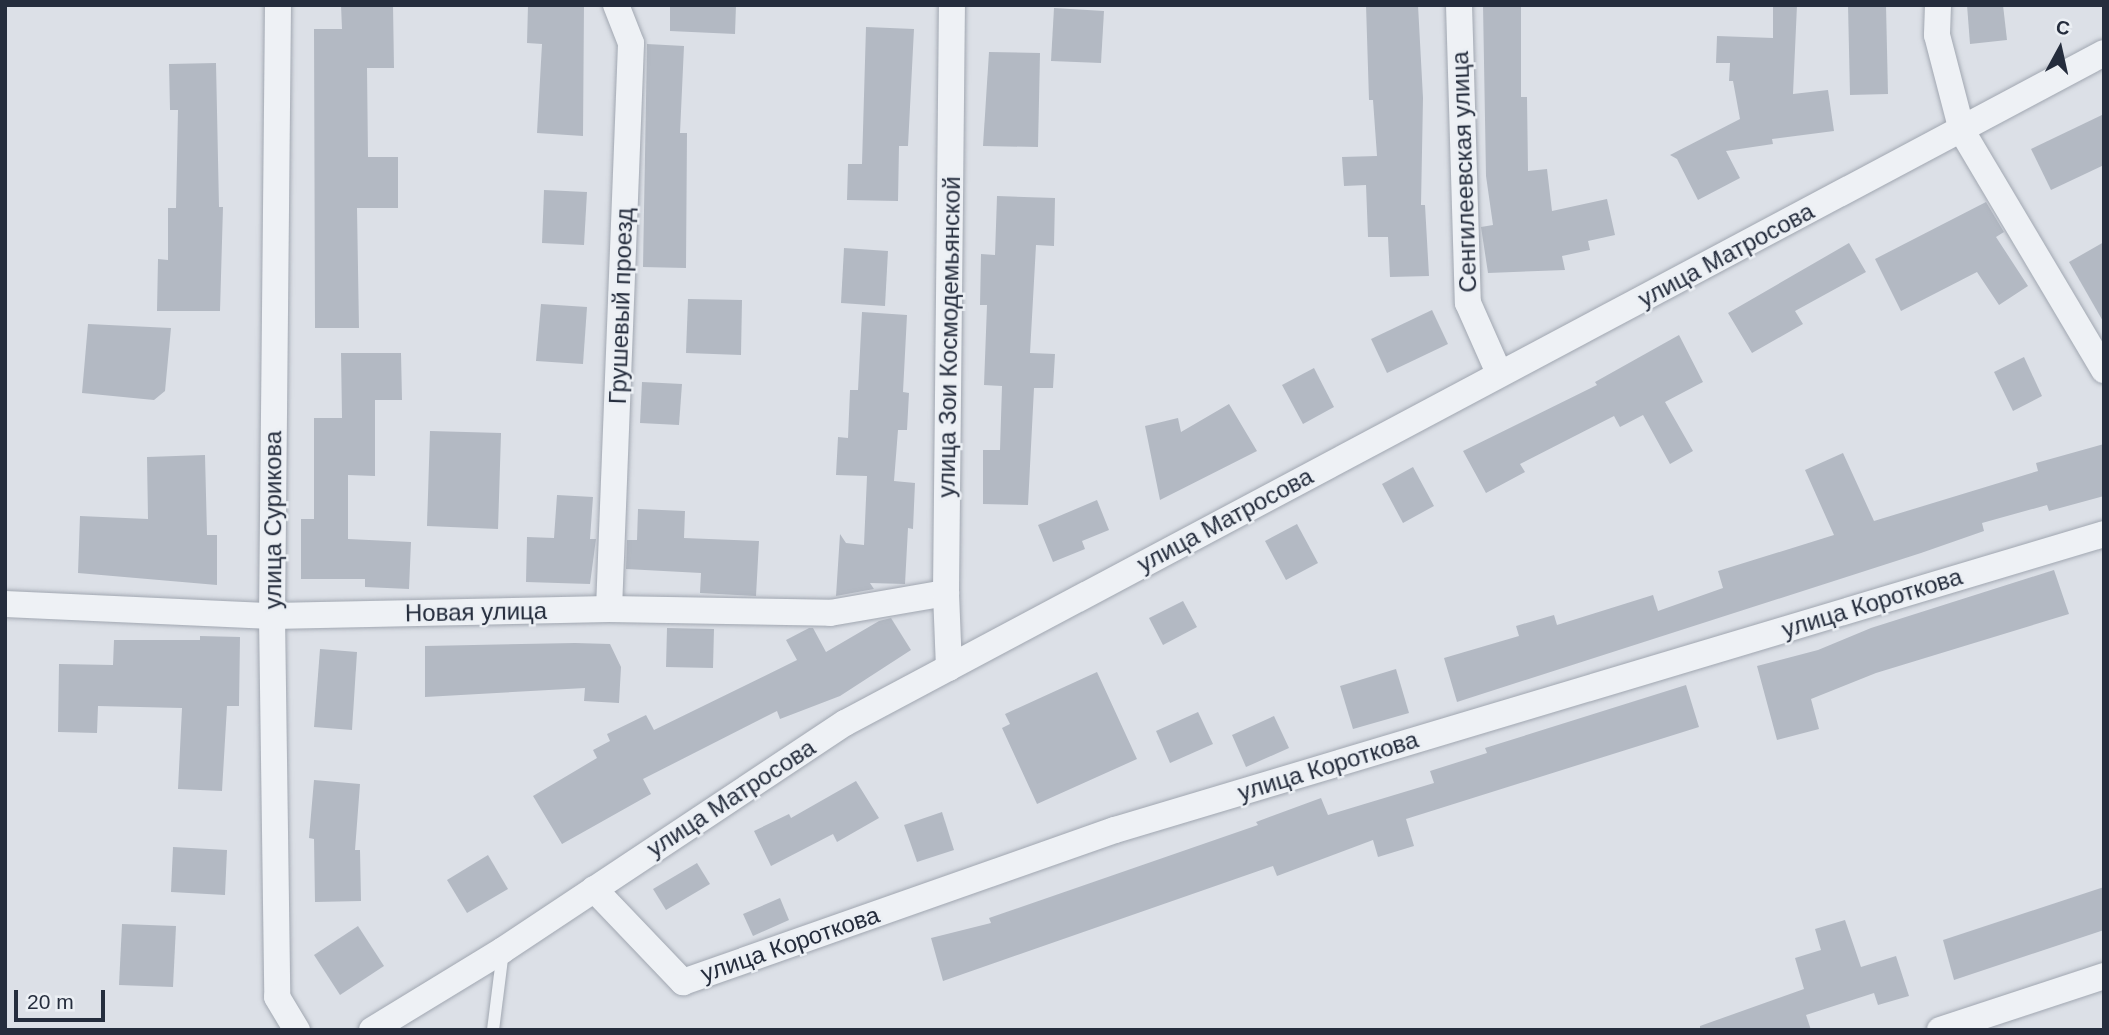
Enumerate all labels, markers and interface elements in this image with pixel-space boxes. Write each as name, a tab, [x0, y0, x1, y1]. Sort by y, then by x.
north arrow	[2025, 14, 2095, 84]
text: С	[2055, 16, 2071, 39]
street label: Сенгилеевская улица	[1445, 51, 1483, 293]
street label: улица Зои Космодемьянской	[932, 176, 966, 498]
street label: улица Матросова	[1633, 197, 1819, 313]
street label: Грушевый проезд	[603, 207, 639, 405]
street label: улица Сурикова	[259, 431, 287, 609]
street label: улица Матросова	[1132, 462, 1318, 578]
street label: улица Короткова	[1778, 562, 1966, 644]
street label: Новая улица	[405, 596, 547, 628]
street label: улица Короткова	[1234, 725, 1422, 807]
street label: улица Матросова	[641, 733, 821, 863]
street label: улица Короткова	[697, 900, 883, 988]
scale bar	[18, 976, 108, 1020]
text: 20 m	[27, 990, 74, 1013]

